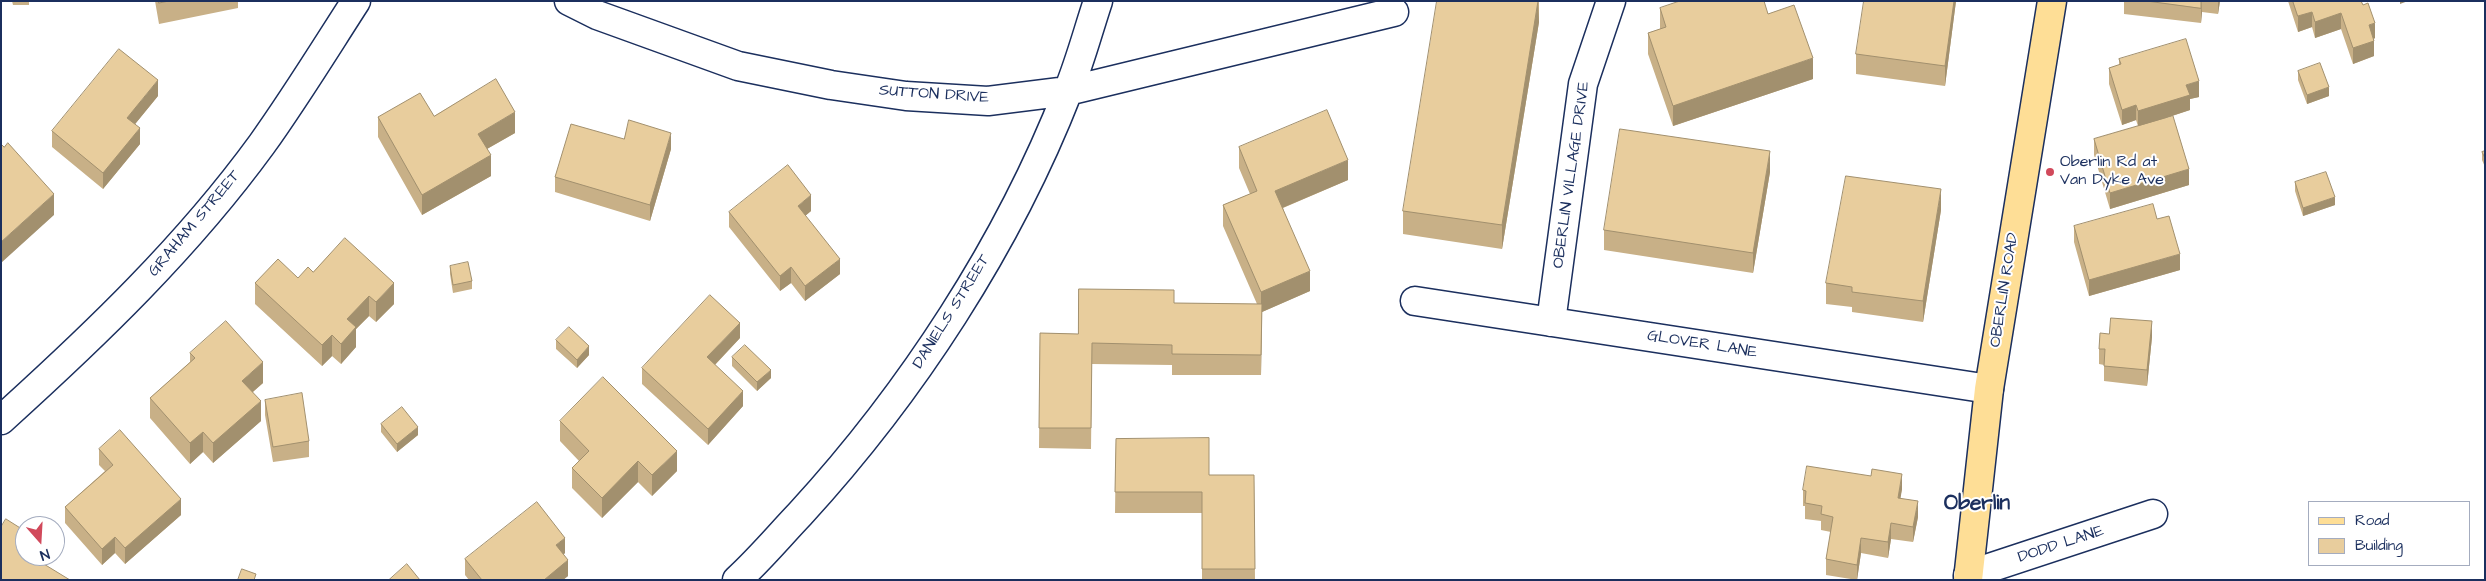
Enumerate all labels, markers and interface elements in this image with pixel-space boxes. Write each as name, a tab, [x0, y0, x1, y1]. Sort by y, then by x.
street label: OBERLIN VILLAGE DRIVE	[1549, 80, 1595, 270]
street label: SUTTON DRIVE	[878, 82, 990, 108]
place label: Oberlin Rd at Van Dyke Ave	[2060, 153, 2164, 191]
marker: Oberlin Rd at Van Dyke Ave	[2044, 166, 2056, 178]
street label: GRAHAM STREET	[145, 167, 245, 281]
street label: OBERLIN ROAD	[1986, 231, 2024, 349]
street label: DANIELS STREET	[909, 251, 995, 373]
street label: GLOVER LANE	[1646, 327, 1758, 363]
district label: Oberlin	[1944, 492, 2010, 518]
legend	[2308, 501, 2471, 566]
text: Road	[2355, 510, 2389, 531]
north arrow	[15, 516, 65, 566]
street label: DODD LANE	[2016, 522, 2106, 568]
text: Building	[2355, 535, 2403, 556]
text: N	[37, 543, 52, 565]

